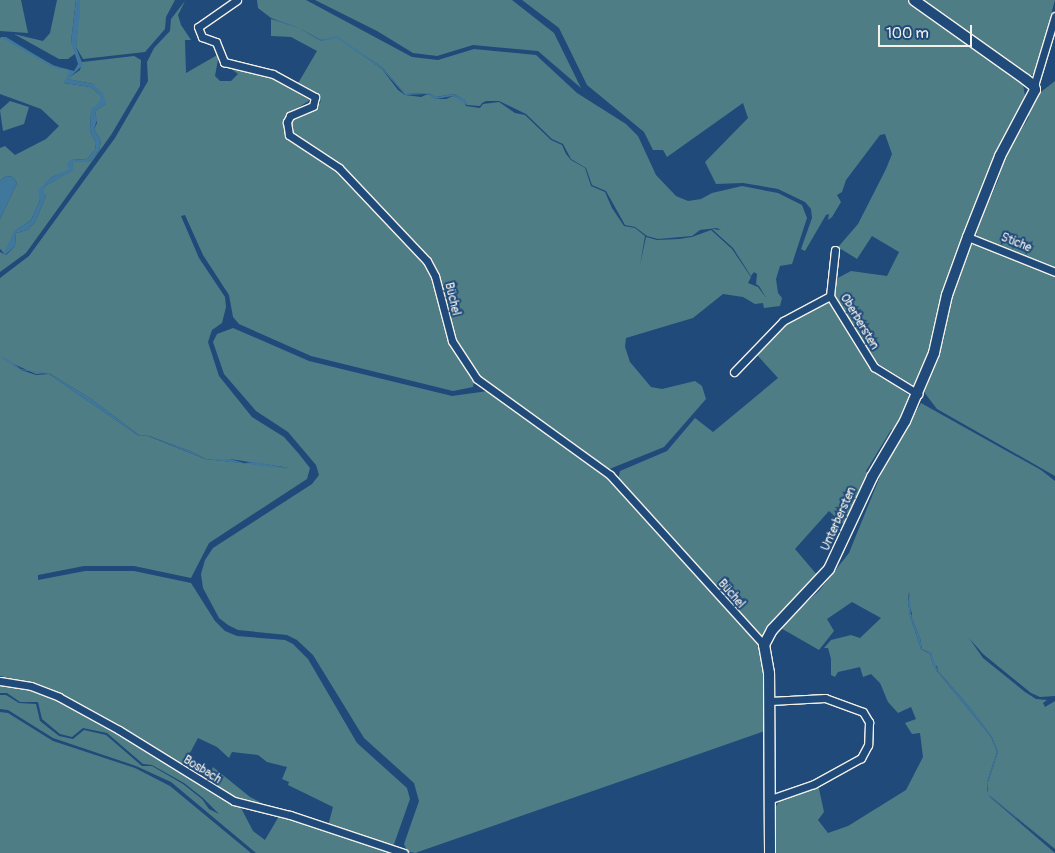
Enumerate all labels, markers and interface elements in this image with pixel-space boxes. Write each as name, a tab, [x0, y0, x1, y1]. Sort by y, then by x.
scale bar	[880, 15, 974, 47]
text: 100 m	[886, 24, 929, 43]
street label: Stiche	[999, 230, 1033, 256]
street label: Büchel	[441, 281, 463, 317]
street label: Oberbersten	[837, 292, 881, 352]
street label: Unterbersten	[819, 485, 859, 553]
street label: Büchel	[715, 577, 747, 611]
street label: Bosbach	[180, 753, 224, 787]

